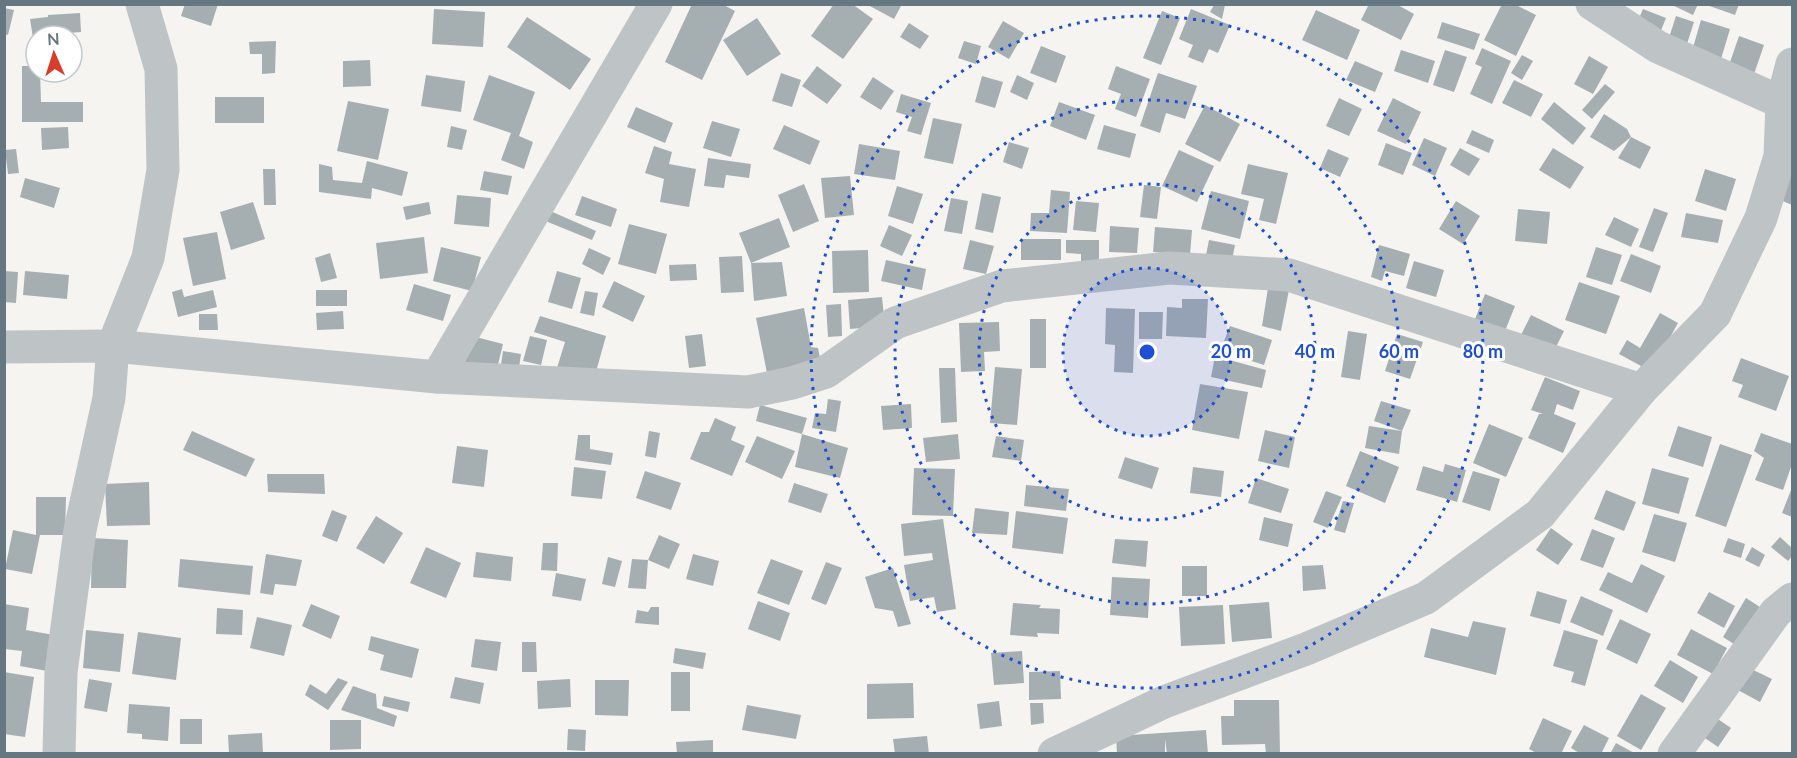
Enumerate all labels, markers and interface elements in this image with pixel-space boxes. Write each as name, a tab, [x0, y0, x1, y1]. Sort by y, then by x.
north arrow	[24, 24, 84, 84]
text: N	[47, 29, 60, 48]
text: 20 m	[1211, 340, 1251, 362]
text: 40 m	[1295, 340, 1335, 362]
text: 60 m	[1379, 340, 1419, 362]
text: 80 m	[1463, 340, 1503, 362]
centre of rings	[1137, 342, 1157, 362]

